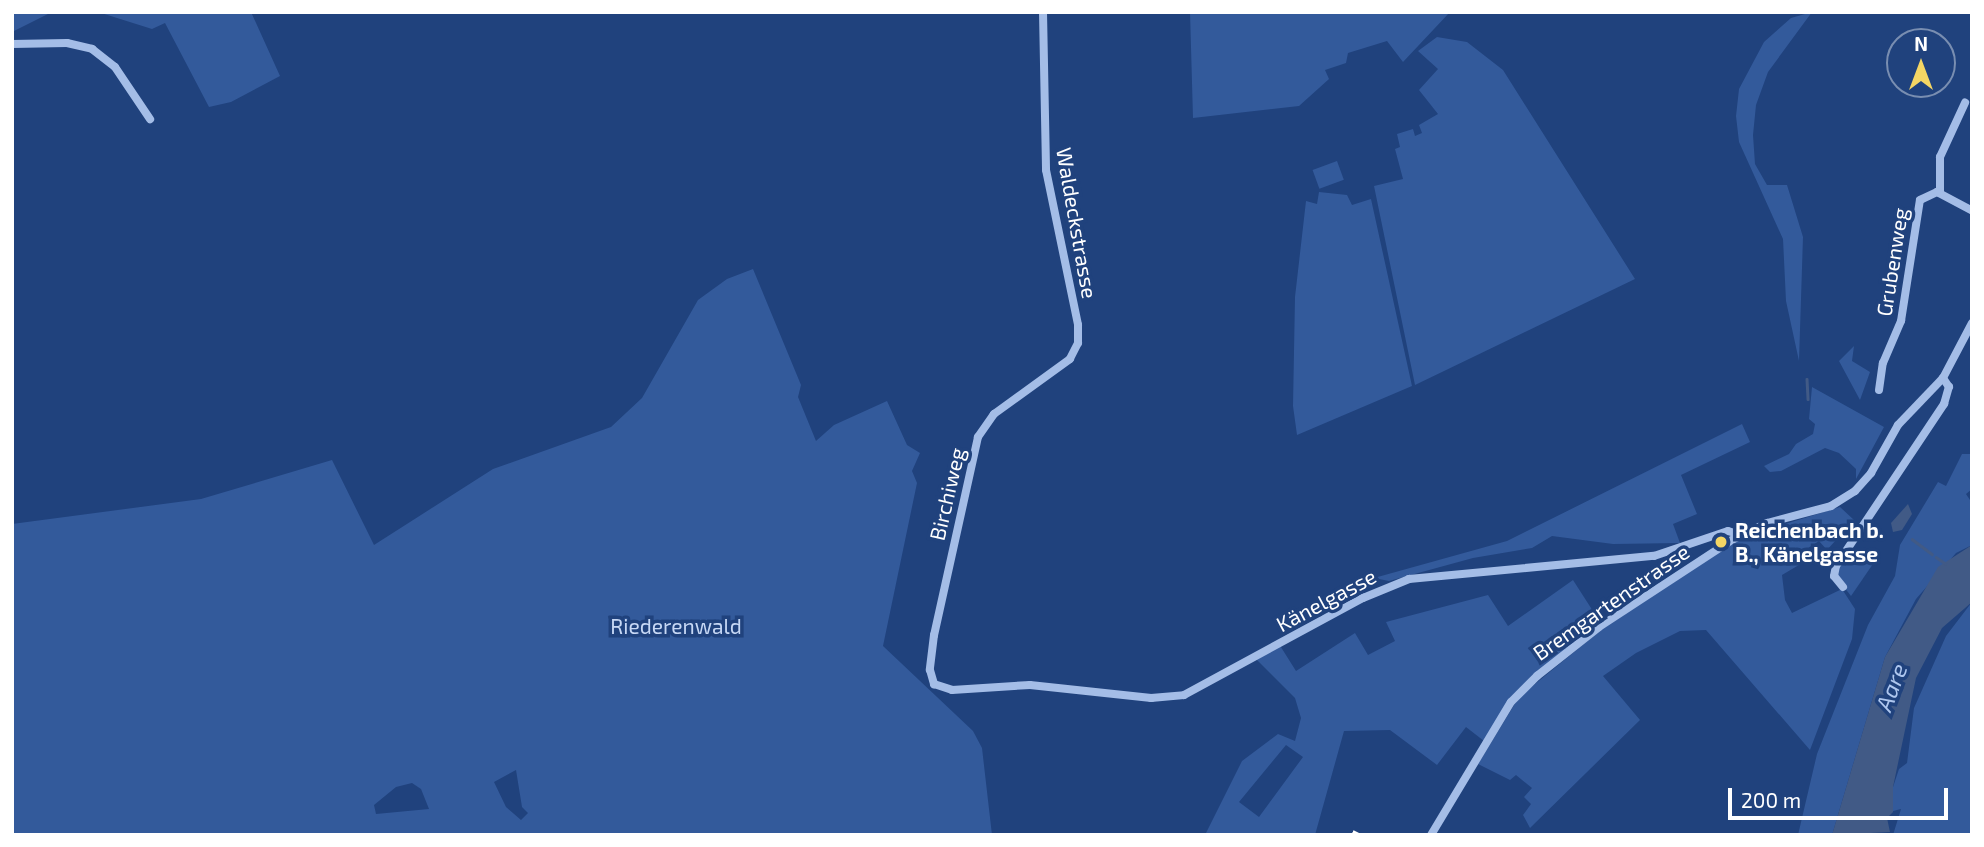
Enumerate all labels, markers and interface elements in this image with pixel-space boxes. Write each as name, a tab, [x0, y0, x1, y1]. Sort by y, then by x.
north arrow	[1886, 28, 1956, 98]
text: N	[1914, 32, 1928, 55]
street label: Waldeckstrasse	[1051, 146, 1103, 300]
street label: Grubenweg	[1871, 206, 1913, 318]
street label: Birchiweg	[924, 445, 970, 543]
place label: Reichenbach b. B., Känelgasse	[1735, 517, 1884, 567]
marker: Reichenbach b. B., Känelgasse	[1713, 534, 1729, 550]
street label: Bremgartenstrasse	[1528, 539, 1694, 665]
street label: Känelgasse	[1272, 563, 1380, 637]
park label: Riederenwald	[610, 613, 742, 639]
water label: Aare	[1869, 659, 1913, 715]
scale bar	[1732, 774, 1952, 818]
text: 200 m	[1741, 787, 1801, 812]

